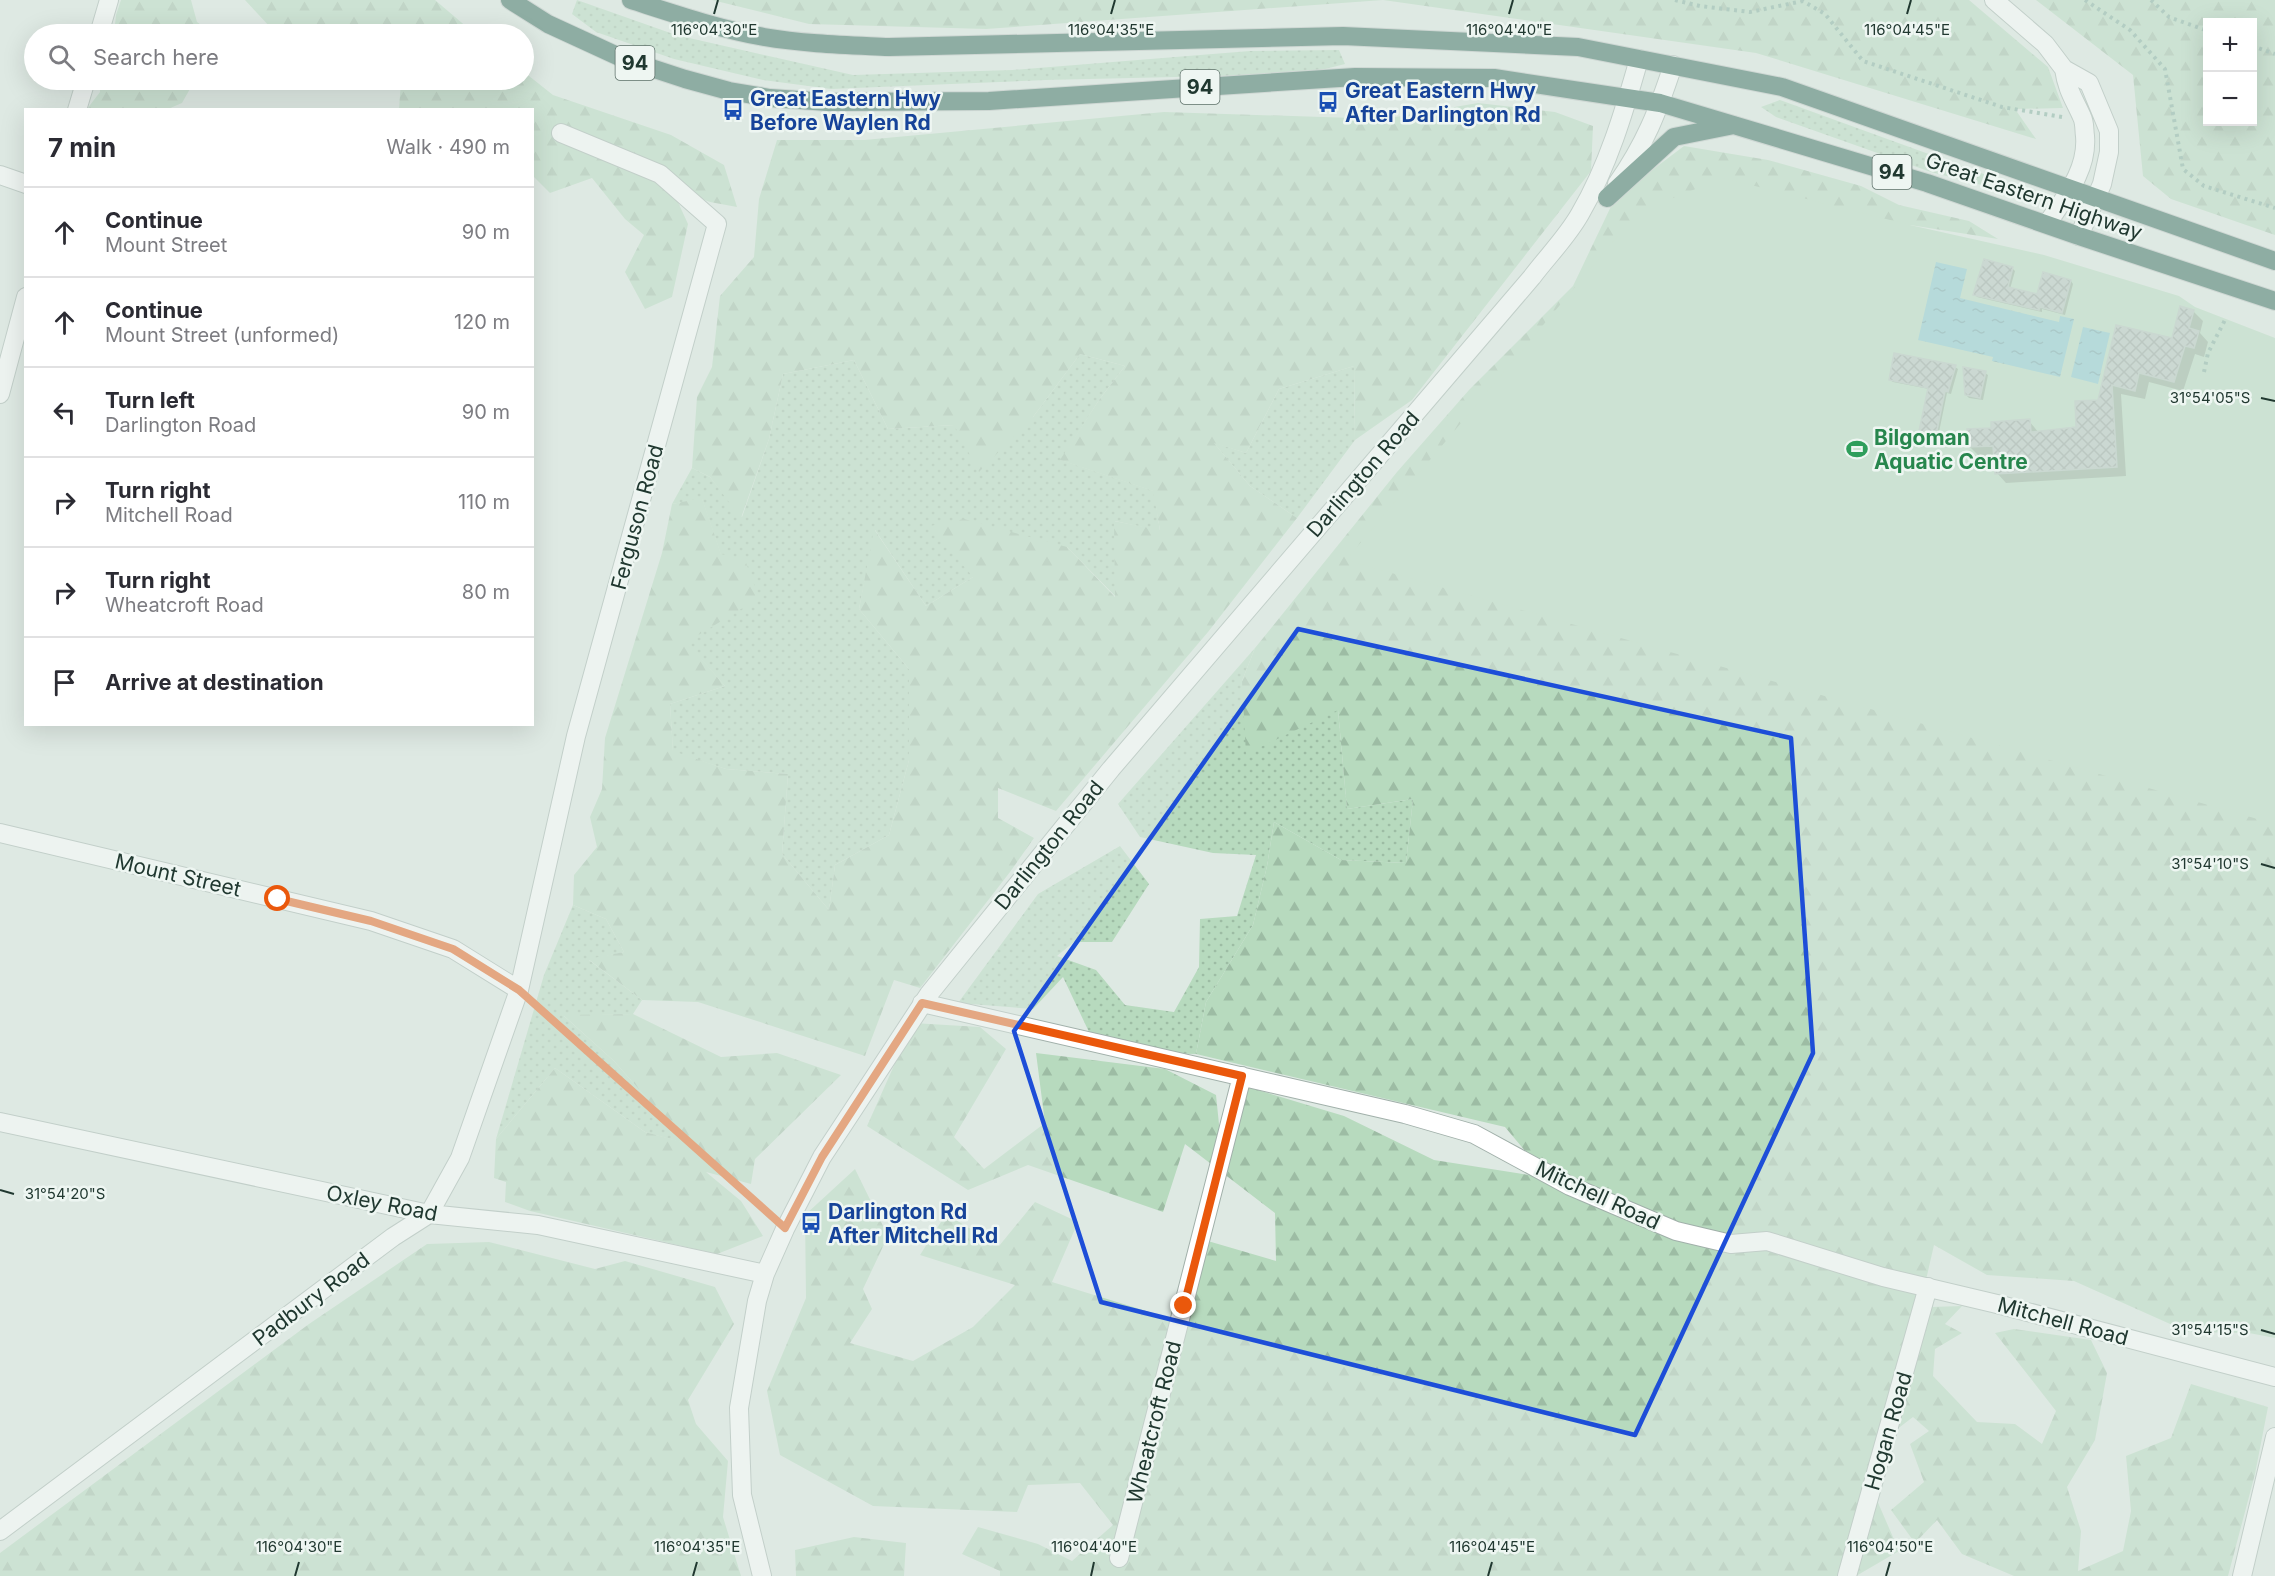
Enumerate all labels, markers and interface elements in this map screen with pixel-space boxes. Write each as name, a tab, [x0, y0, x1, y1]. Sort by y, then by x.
map controls	[2203, 18, 2257, 126]
button: +	[2203, 18, 2257, 72]
text: 116°04'30"E	[671, 20, 757, 39]
text: 116°04'35"E	[1068, 20, 1154, 39]
text: 116°04'40"E	[1466, 20, 1552, 39]
text: 116°04'45"E	[1864, 20, 1950, 39]
search box	[24, 24, 534, 90]
icon: search	[45, 41, 78, 74]
text: Search here	[93, 44, 219, 70]
road number: 94	[616, 46, 654, 80]
road number: 94	[1180, 70, 1220, 104]
button: −	[2203, 72, 2257, 126]
place label: Great Eastern Hwy After Darlington Rd	[1345, 78, 1541, 127]
place label: Great Eastern Hwy Before Waylen Rd	[750, 86, 941, 135]
bus stop icon: Great Eastern Hwy After Darlington Rd	[1316, 90, 1340, 114]
bus stop icon: Great Eastern Hwy Before Waylen Rd	[721, 98, 745, 122]
text: 7 min	[48, 132, 116, 163]
text: Walk · 490 m	[386, 135, 510, 159]
street label: Great Eastern Highway	[1922, 147, 2146, 245]
road number: 94	[1872, 155, 1912, 189]
text: Continue	[105, 207, 203, 233]
icon: ahead	[48, 216, 81, 249]
text: 90 m	[462, 220, 510, 244]
text: Mount Street	[105, 233, 227, 257]
text: Continue	[105, 297, 203, 323]
icon: ahead	[48, 306, 81, 339]
text: 120 m	[454, 310, 510, 334]
text: Mount Street (unformed)	[105, 323, 339, 347]
text: Turn left	[105, 387, 195, 413]
text: 31°54'05"S	[2170, 388, 2250, 407]
icon: left	[48, 396, 81, 429]
text: 90 m	[462, 400, 510, 424]
street label: Darlington Road	[1301, 406, 1425, 542]
text: Darlington Road	[105, 413, 256, 437]
place label: Bilgoman Aquatic Centre	[1874, 425, 2028, 474]
sports icon: Bilgoman Aquatic Centre	[1845, 437, 1869, 461]
street label: Ferguson Road	[606, 442, 668, 592]
text: Turn right	[105, 477, 211, 503]
icon: right	[48, 486, 81, 519]
text: 110 m	[458, 490, 510, 514]
text: Mitchell Road	[105, 503, 233, 527]
text: Turn right	[105, 567, 211, 593]
icon: right	[48, 576, 81, 609]
text: 80 m	[462, 580, 510, 604]
text: Wheatcroft Road	[105, 593, 264, 617]
icon: arrive	[48, 666, 81, 699]
text: Arrive at destination	[105, 669, 324, 695]
street label: Darlington Road	[989, 775, 1109, 915]
street label: Mount Street	[113, 848, 244, 902]
text: 31°54'10"S	[2171, 854, 2249, 873]
route start	[264, 885, 290, 911]
street label: Mitchell Road	[1532, 1155, 1664, 1235]
street label: Oxley Road	[324, 1180, 440, 1226]
text: 31°54'20"S	[25, 1184, 105, 1203]
place label: Darlington Rd After Mitchell Rd	[828, 1199, 998, 1248]
bus stop icon: Darlington Rd After Mitchell Rd	[799, 1211, 823, 1235]
street label: Padbury Road	[248, 1247, 374, 1351]
route end	[1170, 1292, 1196, 1318]
street label: Mitchell Road	[1995, 1292, 2131, 1350]
text: 31°54'15"S	[2171, 1320, 2249, 1339]
street label: Wheatcroft Road	[1122, 1338, 1186, 1506]
street label: Hogan Road	[1859, 1369, 1917, 1493]
text: 116°04'30"E	[256, 1537, 342, 1556]
text: 116°04'35"E	[654, 1537, 740, 1556]
text: 116°04'40"E	[1051, 1537, 1137, 1556]
text: 116°04'45"E	[1449, 1537, 1535, 1556]
text: 116°04'50"E	[1847, 1537, 1933, 1556]

